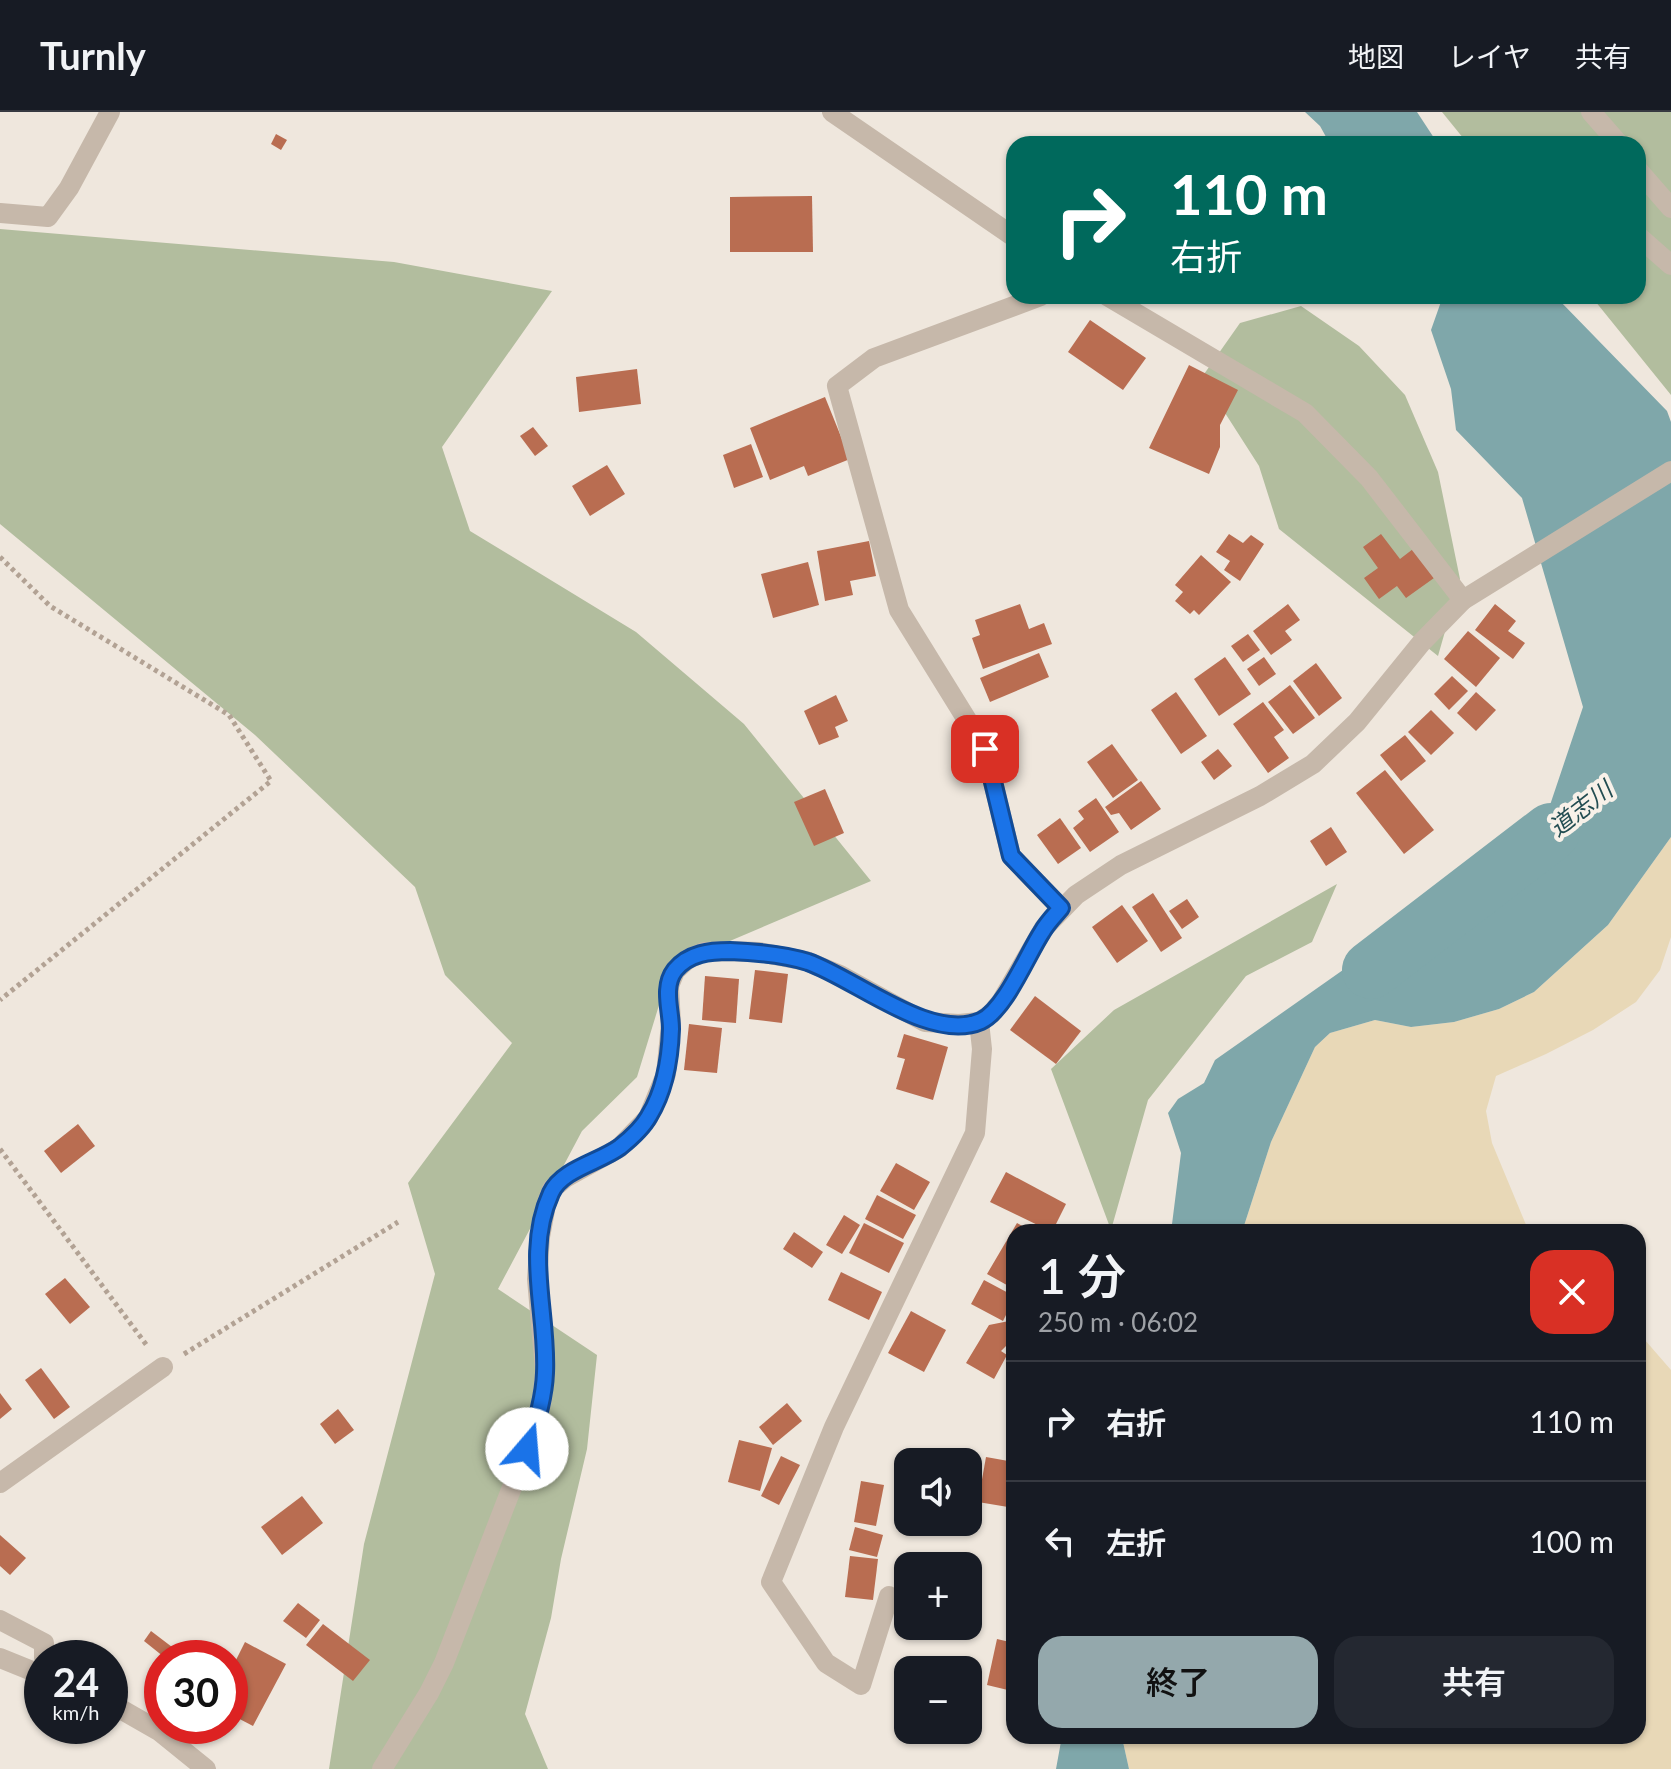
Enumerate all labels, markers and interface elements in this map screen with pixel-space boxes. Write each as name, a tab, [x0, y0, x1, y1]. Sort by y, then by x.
text: Turnly	[40, 32, 146, 78]
text: 地図	[1348, 39, 1404, 73]
text: レイヤ	[1448, 39, 1531, 73]
text: 共有	[1575, 39, 1631, 73]
text: 110 m	[1170, 160, 1328, 227]
icon: right	[1038, 168, 1142, 272]
text: 右折	[1170, 234, 1242, 278]
pin	[951, 715, 1019, 783]
icon: arrive	[963, 727, 1007, 771]
water label: 道志川	[1543, 772, 1620, 841]
text: 1 分	[1038, 1247, 1126, 1304]
button: close	[1530, 1250, 1614, 1334]
text: 250 m · 06:02	[1038, 1306, 1198, 1338]
icon: right	[1038, 1399, 1082, 1443]
text: 110 m	[1529, 1403, 1614, 1439]
text: 右折	[1106, 1404, 1166, 1440]
position arrow	[485, 1407, 569, 1491]
map controls	[894, 1448, 982, 1744]
button: sound	[894, 1448, 982, 1536]
icon: left	[1038, 1519, 1082, 1563]
text: 100 m	[1529, 1523, 1614, 1559]
text: 左折	[1106, 1524, 1166, 1560]
button: +	[894, 1552, 982, 1640]
button: 終了	[1038, 1636, 1318, 1728]
button: 共有	[1334, 1636, 1614, 1728]
speed limit sign: 30	[144, 1640, 248, 1744]
button: −	[894, 1656, 982, 1744]
text: 24	[53, 1658, 99, 1706]
text: km/h	[53, 1700, 99, 1724]

